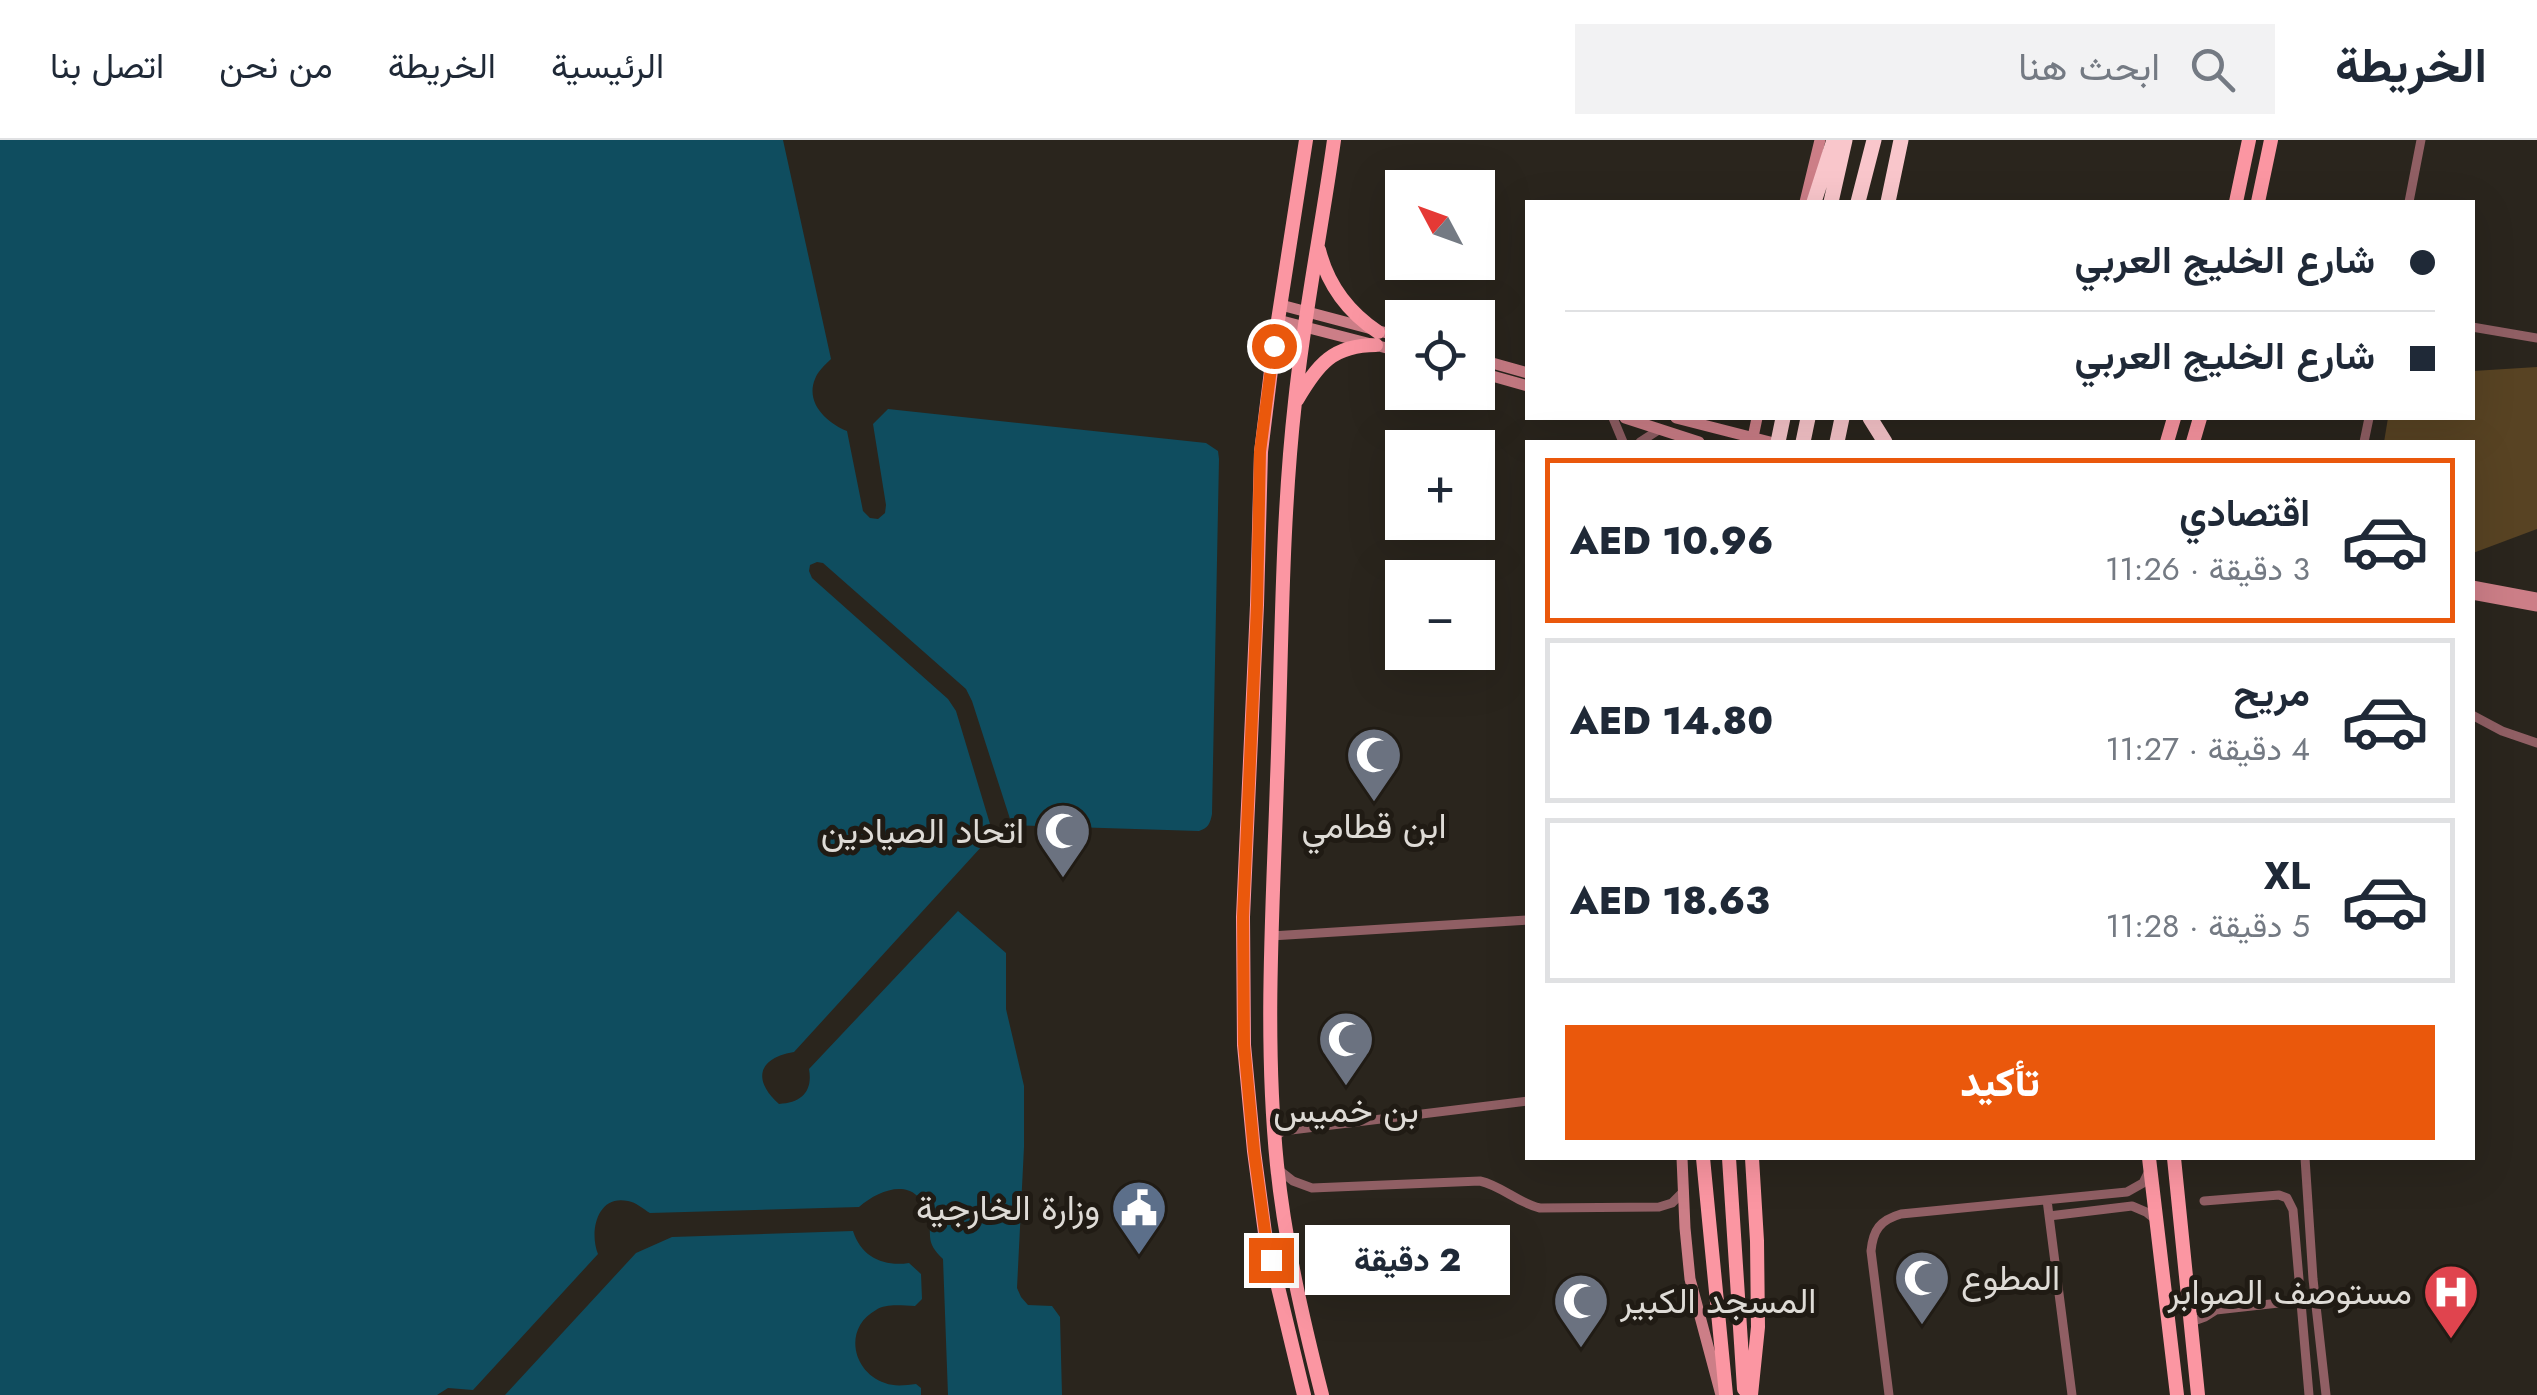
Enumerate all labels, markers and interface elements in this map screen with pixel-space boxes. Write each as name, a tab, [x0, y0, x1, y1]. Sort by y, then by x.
search box	[1575, 24, 2275, 114]
text: الخريطة	[2335, 31, 2487, 100]
text: ابحث هنا	[2018, 39, 2160, 94]
text: اتصل بنا	[50, 41, 164, 91]
text: من نحن	[219, 41, 333, 91]
text: الخريطة	[388, 41, 496, 91]
text: الرئيسية	[551, 41, 664, 91]
icon: search	[2185, 42, 2240, 97]
north arrow	[1385, 170, 1495, 280]
map controls	[1385, 170, 1495, 670]
text: شارع الخليج العربي	[2074, 232, 2375, 287]
button: locate	[1385, 300, 1495, 410]
route start	[1252, 324, 1297, 369]
text: شارع الخليج العربي	[2074, 328, 2375, 383]
button: +	[1385, 430, 1495, 540]
text: اقتصادي	[2179, 485, 2310, 540]
icon: car	[2340, 496, 2430, 586]
text: AED 10.96	[1570, 513, 1774, 568]
text: 3 دقيقة · 11:26	[2105, 546, 2310, 592]
button: −	[1385, 560, 1495, 670]
text: مريح	[2234, 665, 2310, 720]
icon: car	[2340, 676, 2430, 766]
text: AED 14.80	[1570, 693, 1773, 748]
mosque icon: ابن قطامي	[1344, 725, 1404, 804]
text: 4 دقيقة · 11:27	[2105, 726, 2310, 772]
mosque icon: اتحاد الصيادين	[1033, 801, 1093, 880]
place label: ابن قطامي	[1301, 801, 1447, 855]
place label: اتحاد الصيادين	[821, 806, 1024, 856]
text: XL	[2264, 848, 2310, 903]
icon: car	[2340, 856, 2430, 946]
text: AED 18.63	[1570, 873, 1770, 928]
text: 5 دقيقة · 11:28	[2105, 903, 2310, 949]
mosque icon: بن خميس	[1316, 1009, 1376, 1088]
button: تأكيد	[1565, 1025, 2435, 1140]
place label: بن خميس	[1273, 1085, 1419, 1135]
public building icon: وزارة الخارجية	[1109, 1178, 1169, 1257]
place label: وزارة الخارجية	[916, 1183, 1100, 1233]
callout: 2 دقيقة	[1306, 1225, 1511, 1295]
text: 2 دقيقة	[1354, 1237, 1461, 1283]
route end	[1249, 1238, 1294, 1283]
mosque icon: المطوع	[1892, 1248, 1952, 1327]
place label: المطوع	[1961, 1253, 2060, 1303]
hospital icon: مستوصف الصوابر	[2421, 1262, 2481, 1341]
place label: مستوصف الصوابر	[2167, 1267, 2412, 1317]
mosque icon: المسجد الكبير	[1551, 1271, 1611, 1350]
place label: المسجد الكبير	[1619, 1276, 1816, 1326]

